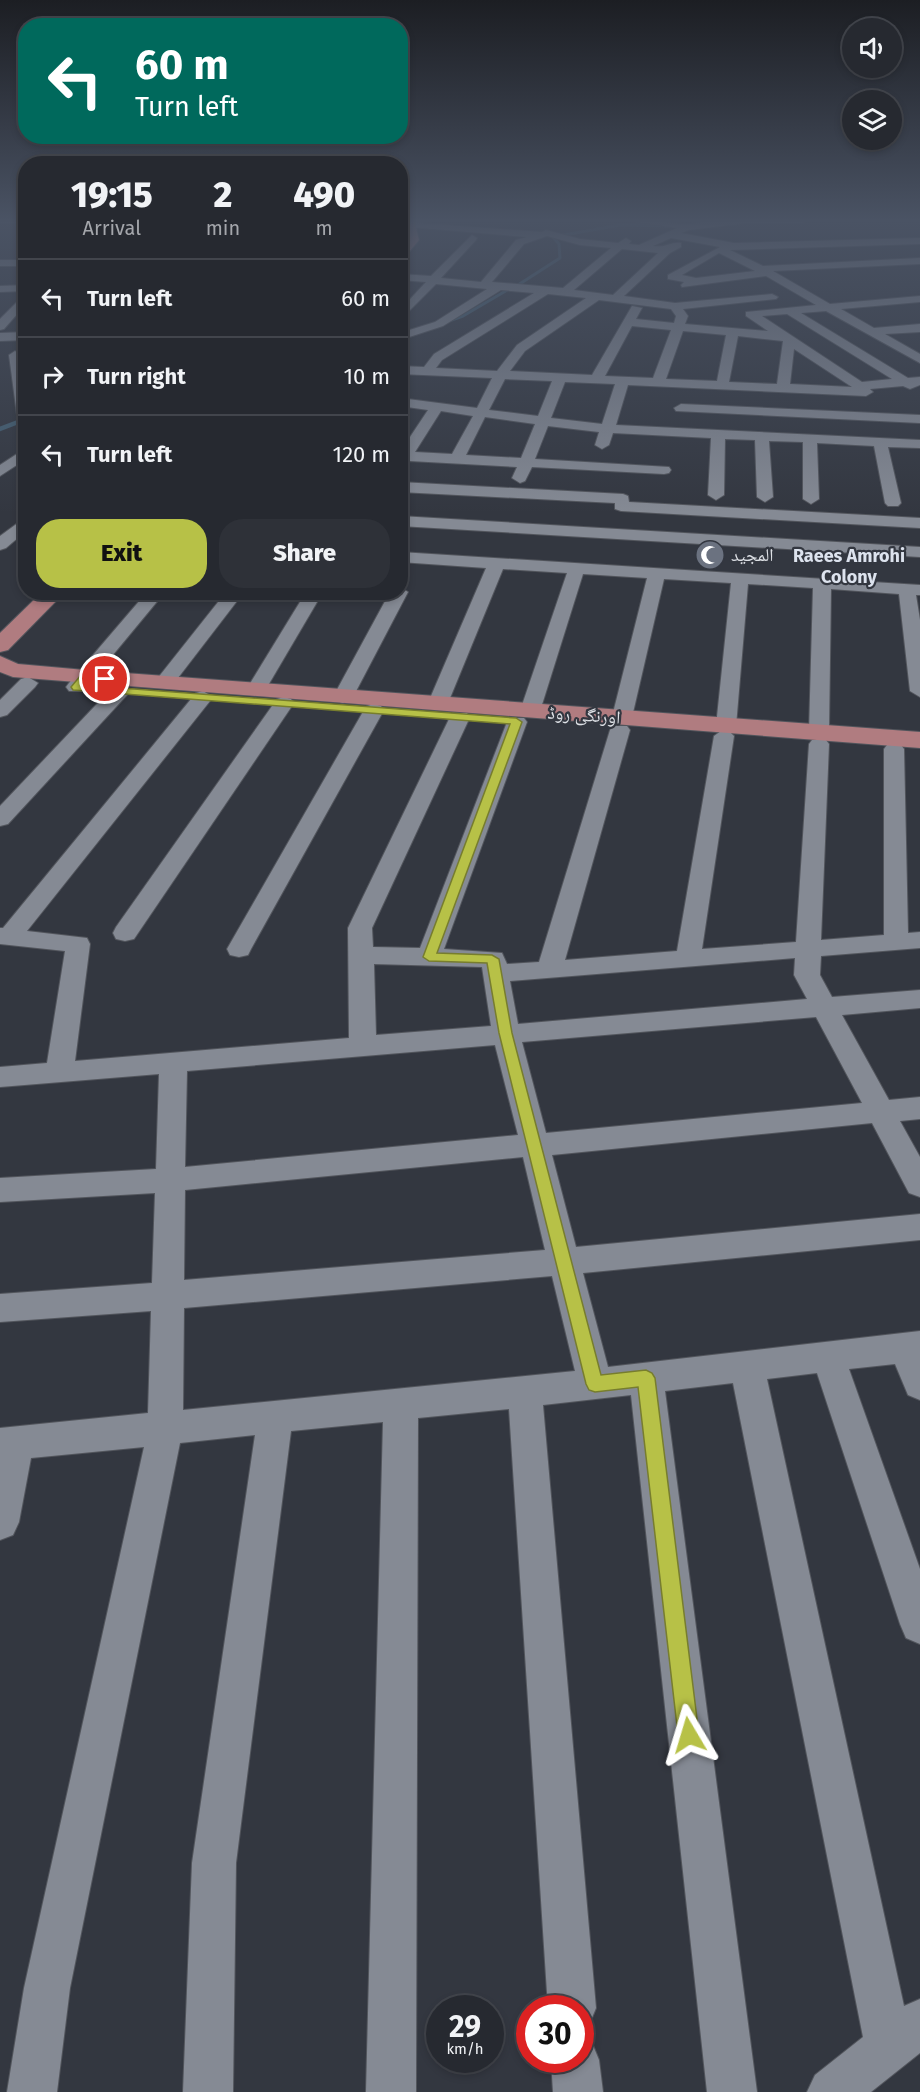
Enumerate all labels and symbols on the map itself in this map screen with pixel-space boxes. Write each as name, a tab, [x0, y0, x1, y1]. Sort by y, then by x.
mosque icon: المجید	[694, 539, 726, 571]
place label: المجید	[731, 544, 774, 566]
district label: Raees Amrohi Colony	[793, 545, 905, 588]
pin	[79, 653, 130, 704]
street label: اورنگی روڈ	[547, 701, 621, 729]
position arrow	[657, 1703, 721, 1767]
speed limit sign: 30	[516, 1995, 594, 2073]

